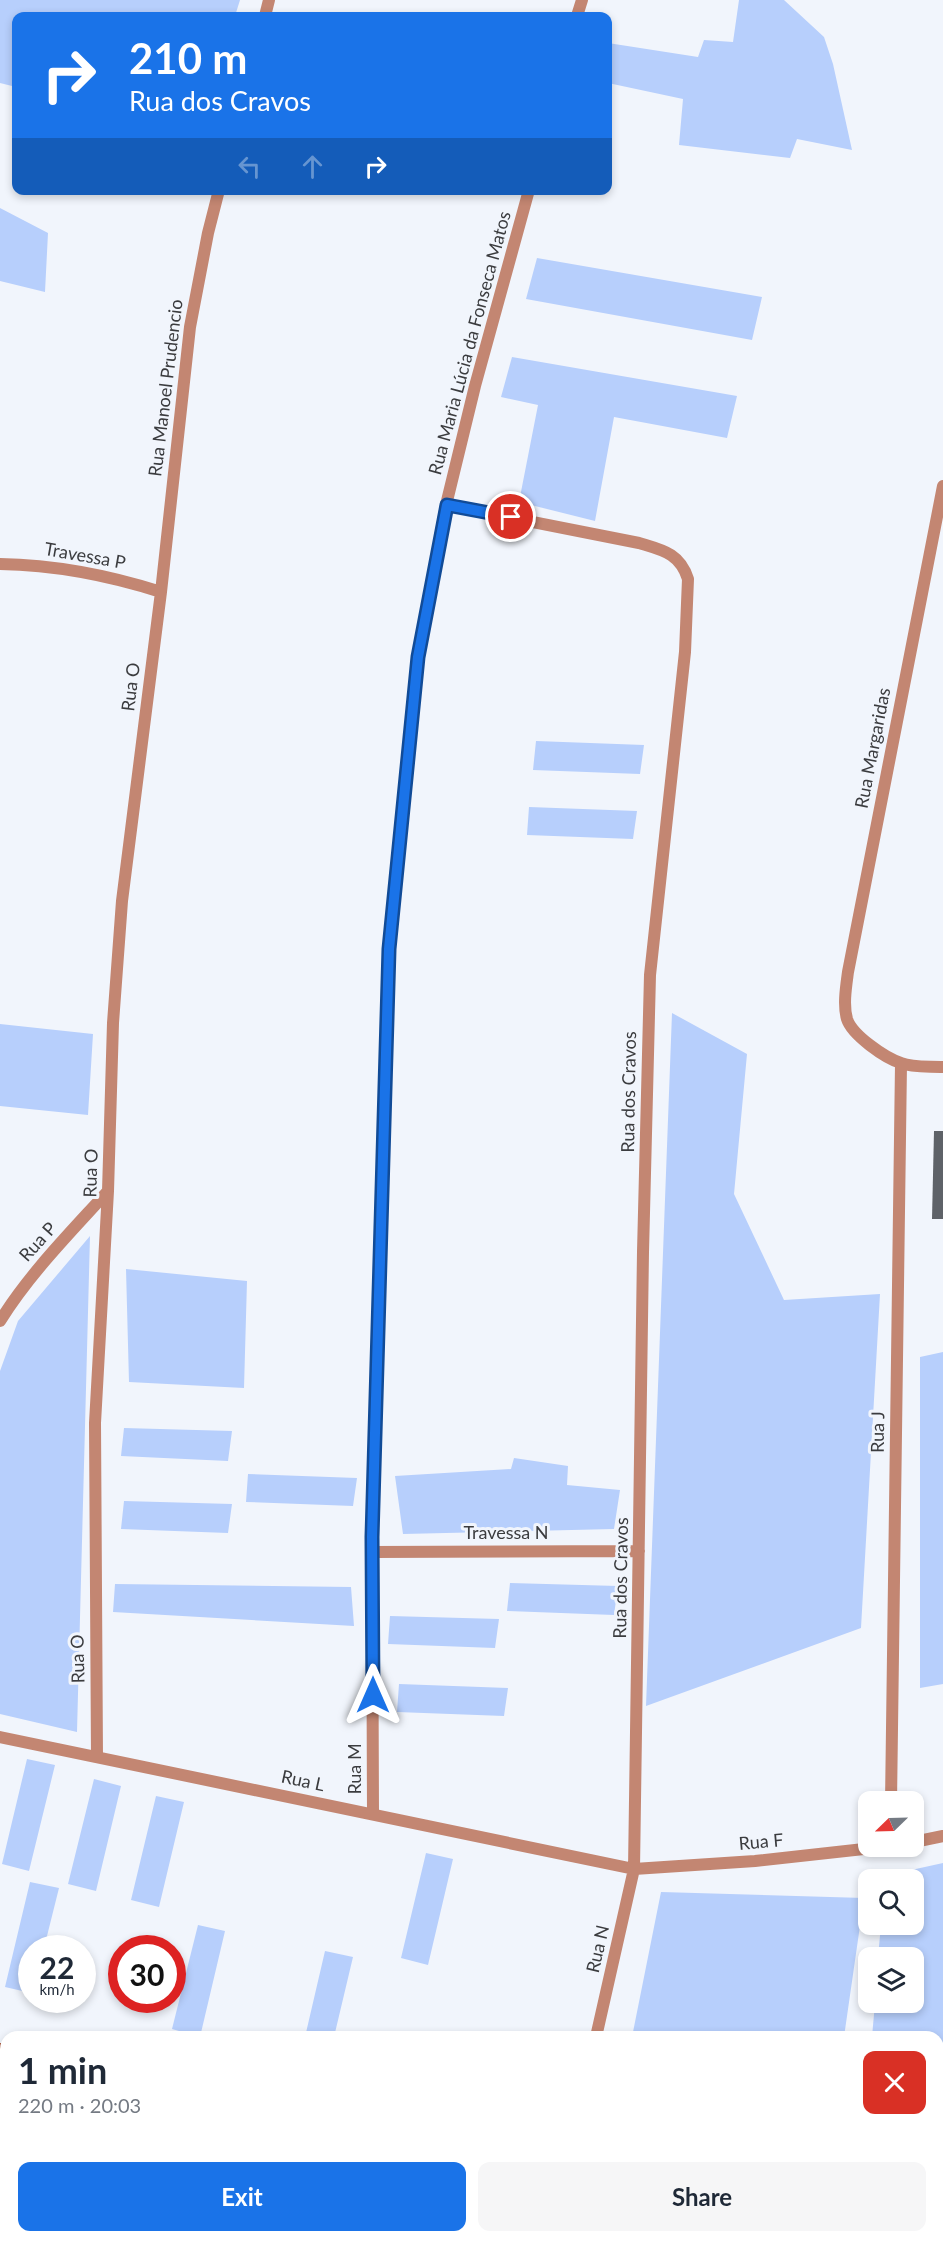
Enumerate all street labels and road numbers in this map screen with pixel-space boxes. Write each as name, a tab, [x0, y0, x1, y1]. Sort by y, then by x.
street label: Rua Maria Lúcia da Fonseca Matos	[423, 208, 515, 477]
street label: Rua Manoel Prudencio	[143, 298, 187, 478]
street label: Travessa P	[43, 537, 128, 573]
street label: Rua O	[116, 661, 144, 712]
street label: Rua Margaridas	[850, 686, 895, 810]
street label: Rua dos Cravos	[616, 1031, 640, 1153]
street label: Rua O	[78, 1148, 102, 1198]
street label: Rua P	[14, 1217, 61, 1266]
street label: Rua J	[866, 1411, 888, 1453]
street label: Rua dos Cravos	[608, 1517, 632, 1639]
street label: Travessa N	[463, 1521, 549, 1543]
street label: Rua O	[66, 1634, 88, 1684]
street label: Rua M	[343, 1743, 365, 1795]
street label: Rua L	[280, 1765, 327, 1795]
street label: Rua F	[738, 1828, 784, 1854]
street label: Rua N	[581, 1923, 613, 1975]

